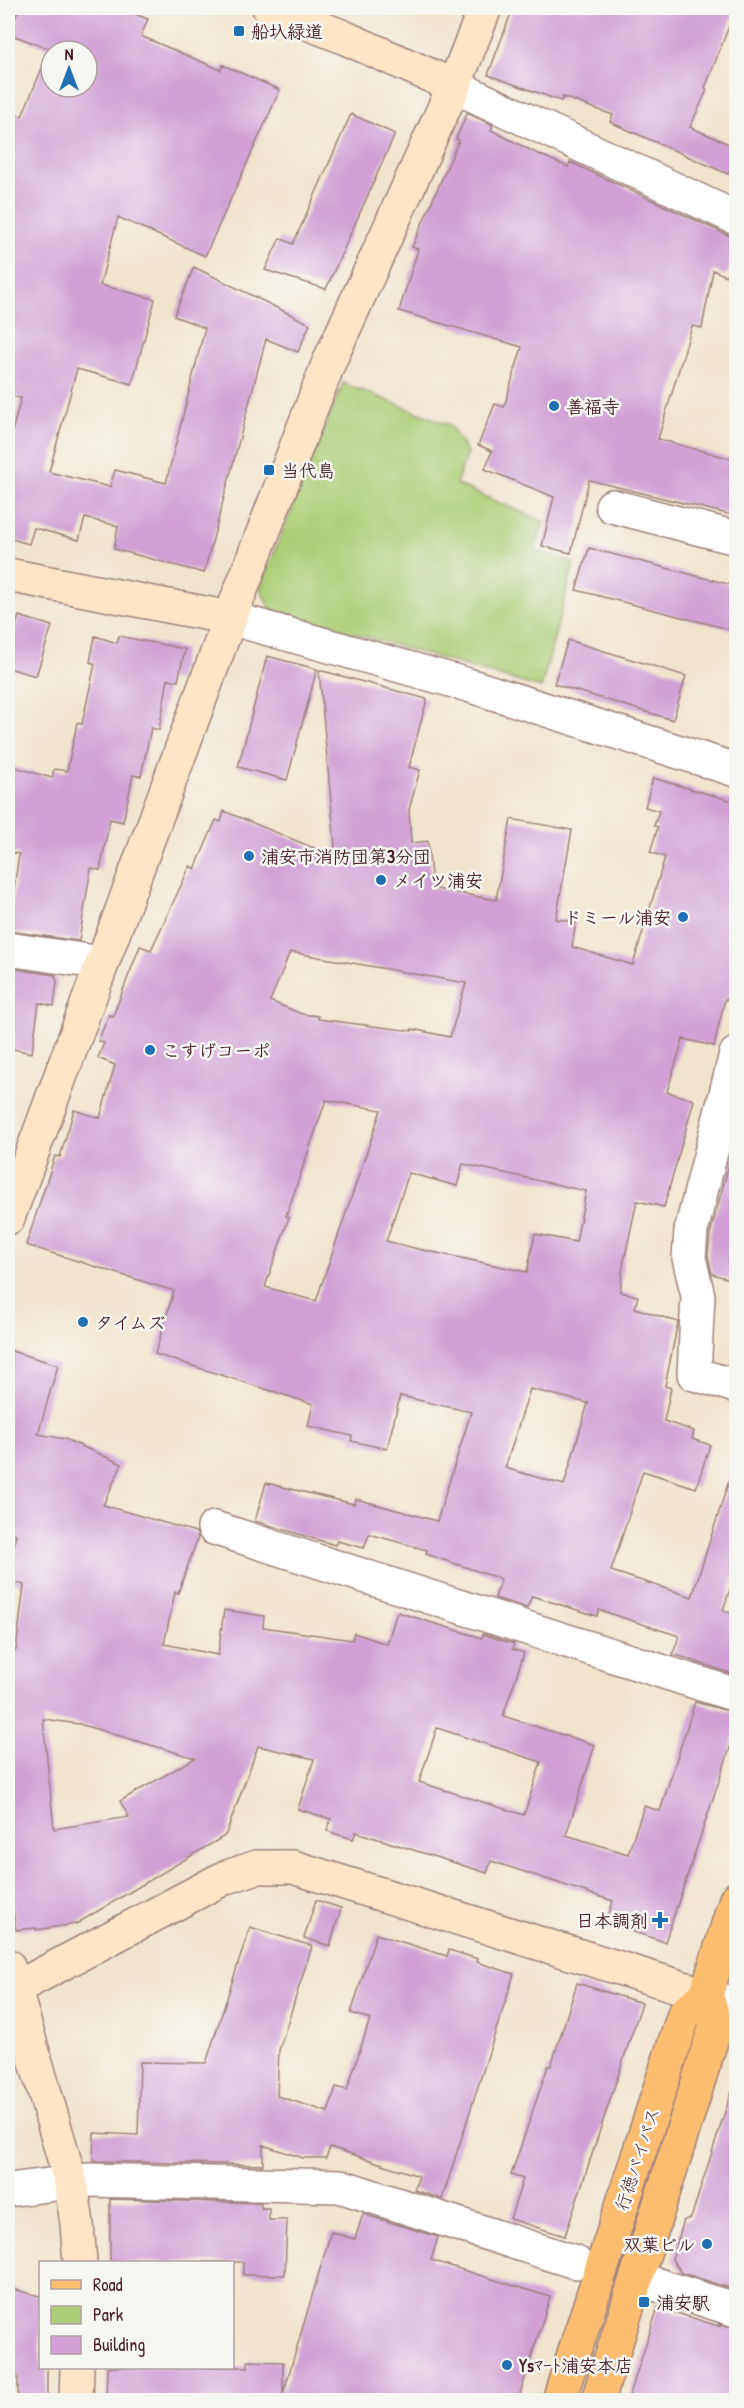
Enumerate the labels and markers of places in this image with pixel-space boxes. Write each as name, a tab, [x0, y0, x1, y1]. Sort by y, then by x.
place label: 船圦緑道	[251, 19, 323, 44]
marker: 船圦緑道	[232, 24, 246, 38]
place label: 善福寺	[566, 394, 620, 419]
marker: 善福寺	[547, 399, 561, 413]
place label: 当代島	[281, 458, 335, 483]
marker: 当代島	[262, 463, 276, 477]
place label: 浦安市消防団第3分団	[261, 844, 431, 869]
marker: 浦安市消防団第3分団	[242, 849, 256, 863]
place label: メイツ浦安	[393, 868, 483, 893]
marker: メイツ浦安	[374, 873, 388, 887]
place label: ドミール浦安	[564, 905, 671, 930]
marker: ドミール浦安	[676, 910, 690, 924]
place label: こすげコーポ	[162, 1038, 270, 1063]
marker: こすげコーポ	[143, 1043, 157, 1057]
place label: タイムズ	[95, 1310, 166, 1335]
marker: タイムズ	[76, 1315, 90, 1329]
place label: 日本調剤	[576, 1908, 648, 1933]
marker: 日本調剤	[653, 1913, 667, 1927]
place label: 双葉ビル	[623, 2232, 695, 2257]
marker: 双葉ビル	[700, 2237, 714, 2251]
place label: 浦安駅	[656, 2290, 710, 2315]
marker: 浦安駅	[637, 2295, 651, 2309]
place label: Ysﾏｰﾄ浦安本店	[519, 2353, 633, 2378]
marker: Ysﾏｰﾄ浦安本店	[500, 2358, 514, 2372]

